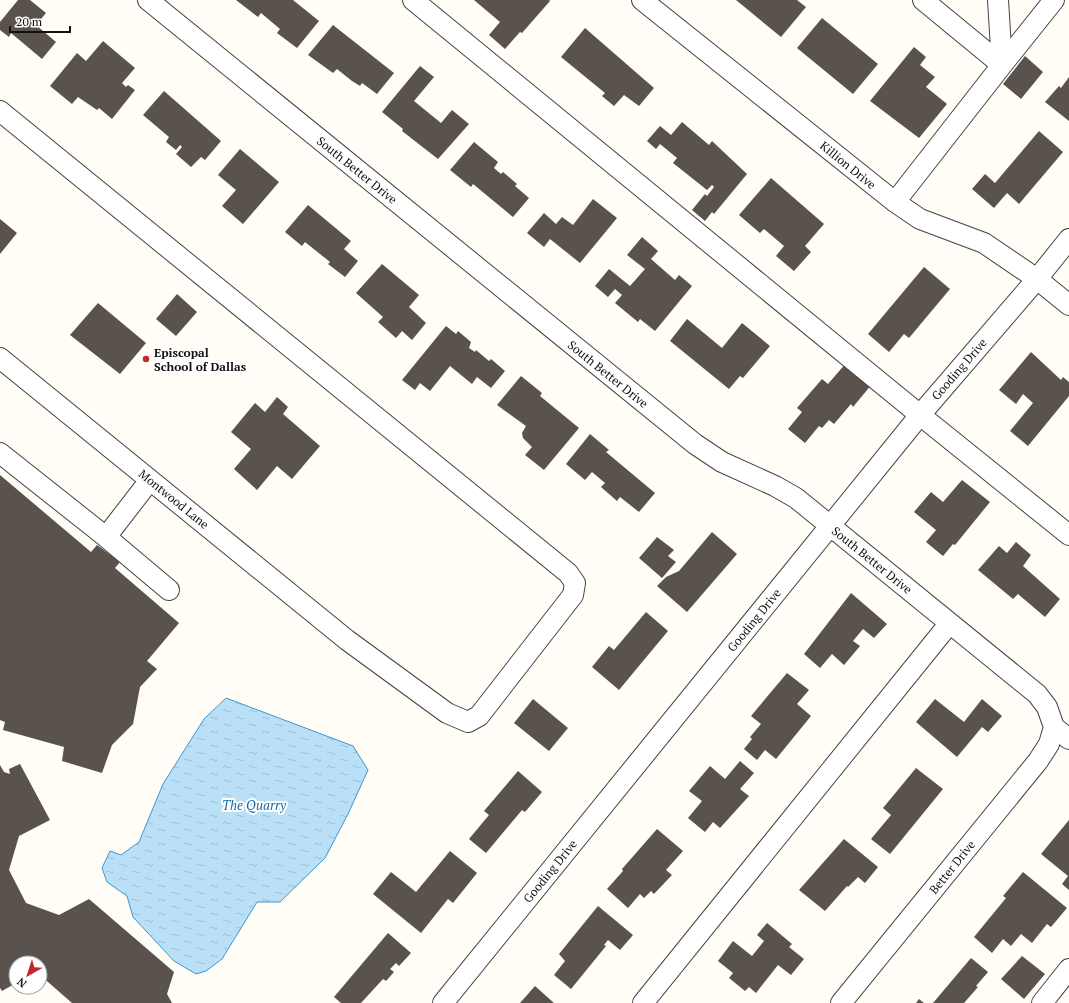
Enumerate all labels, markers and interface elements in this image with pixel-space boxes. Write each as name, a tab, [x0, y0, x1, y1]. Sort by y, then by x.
scale bar	[10, 8, 70, 34]
text: 20 m	[16, 14, 43, 29]
street label: South Better Drive	[314, 133, 400, 207]
street label: Killion Drive	[817, 138, 879, 192]
street label: Gooding Drive	[928, 335, 990, 403]
street label: South Better Drive	[565, 337, 651, 411]
place label: Episcopal School of Dallas	[154, 345, 247, 374]
marker: Episcopal School of Dallas	[141, 354, 151, 364]
street label: Montwood Lane	[136, 466, 212, 532]
street label: South Better Drive	[829, 523, 915, 597]
street label: Gooding Drive	[724, 585, 784, 655]
water label: The Quarry	[222, 796, 287, 814]
street label: Gooding Drive	[520, 836, 580, 906]
street label: Better Drive	[926, 837, 978, 897]
north arrow	[8, 955, 48, 995]
text: N	[14, 974, 29, 991]

